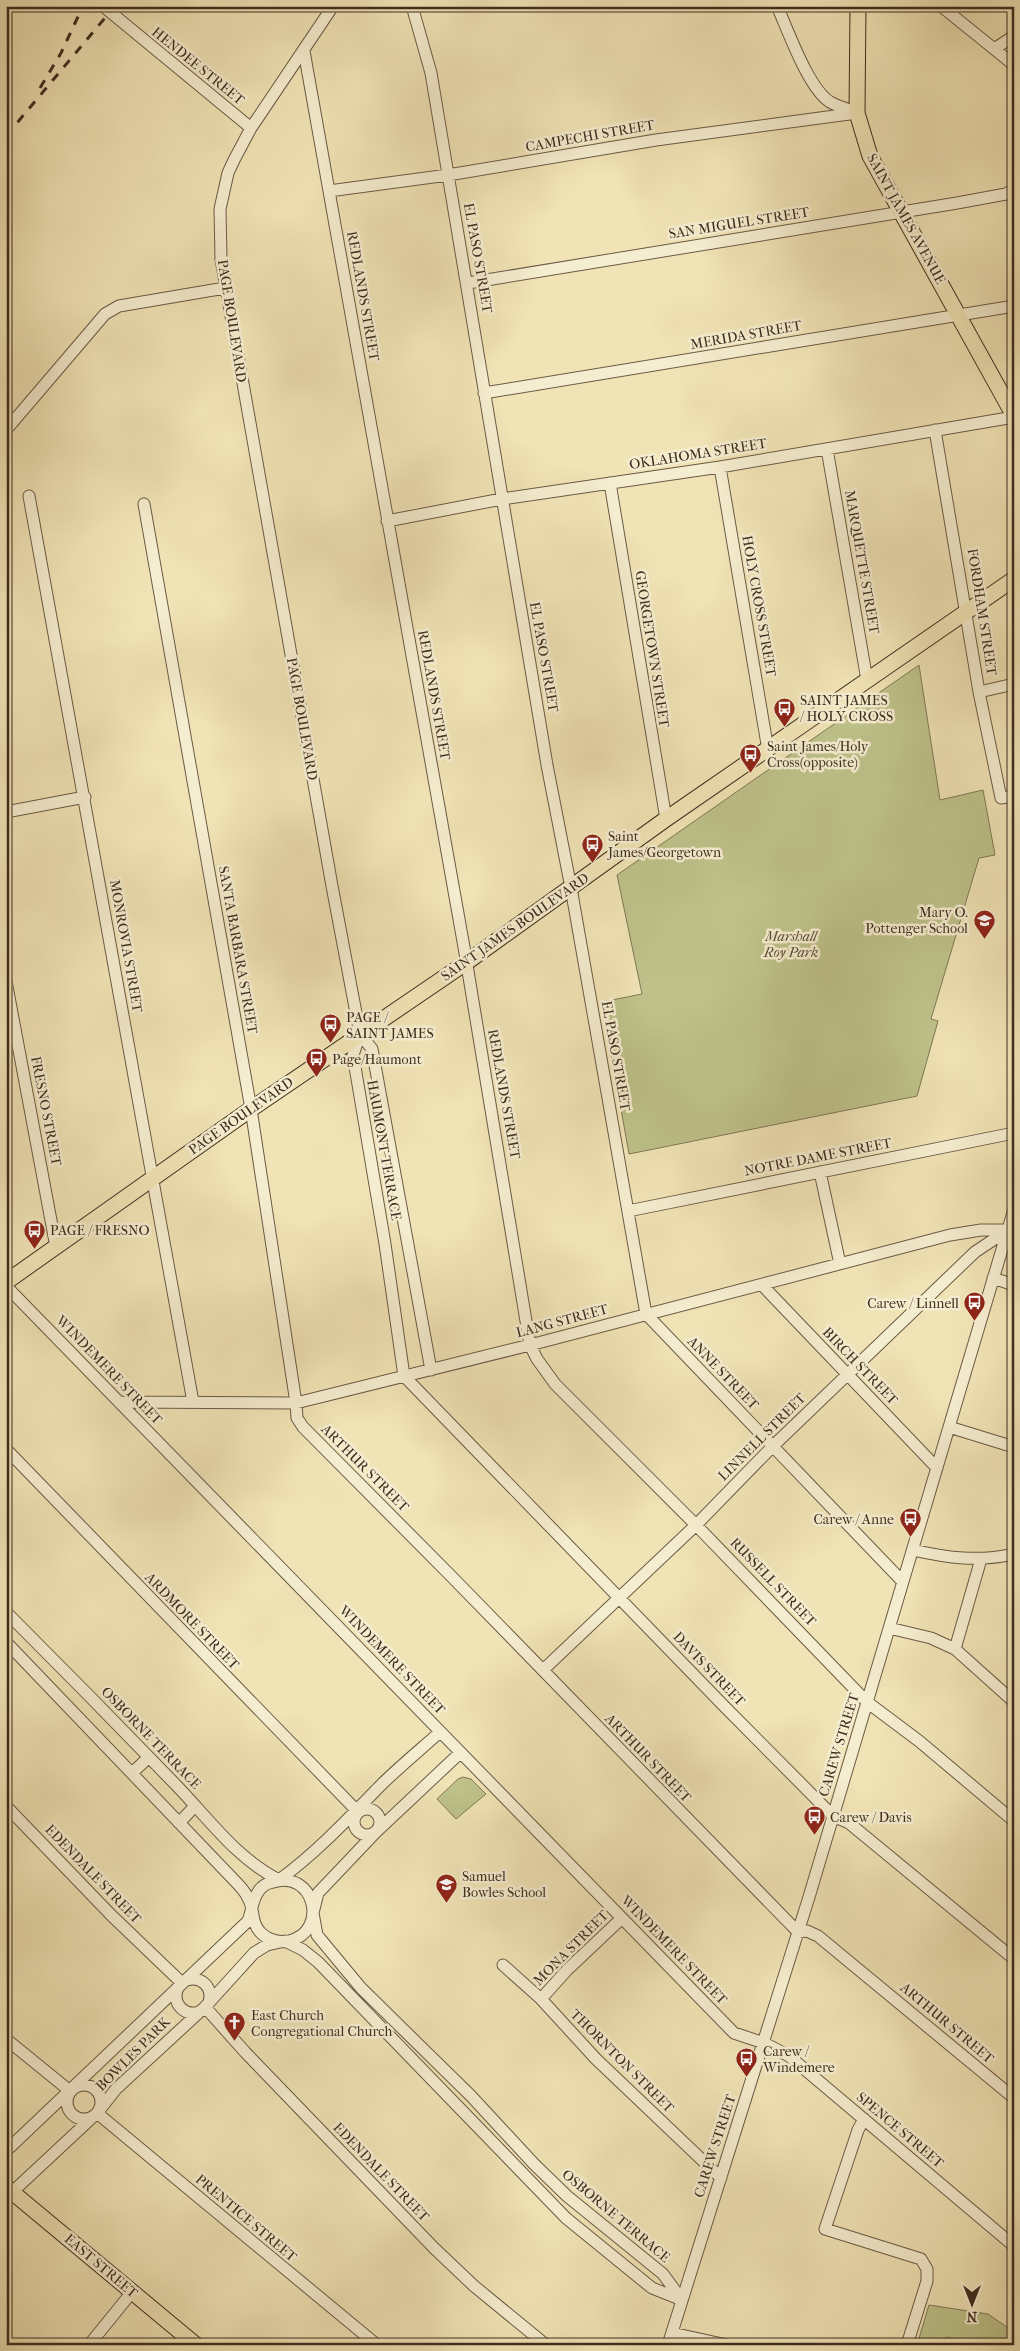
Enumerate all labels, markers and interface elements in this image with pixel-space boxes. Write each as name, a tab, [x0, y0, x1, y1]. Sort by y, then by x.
street label: HENDEE STREET	[148, 23, 248, 109]
street label: CAMPECHI STREET	[524, 116, 656, 156]
street label: SAINT JAMES AVENUE	[863, 151, 949, 288]
street label: EL PASO STREET	[460, 202, 496, 315]
street label: SAN MIGUEL STREET	[667, 203, 811, 243]
street label: REDLANDS STREET	[343, 230, 383, 363]
street label: PAGE BOULEVARD	[214, 258, 250, 384]
street label: MERIDA STREET	[689, 317, 804, 353]
street label: OKLAHOMA STREET	[628, 435, 768, 473]
street label: MARQUETTE STREET	[841, 489, 883, 636]
street label: HOLY CROSS STREET	[738, 534, 780, 679]
street label: FORDHAM STREET	[964, 547, 1001, 677]
street label: GEORGETOWN STREET	[631, 569, 673, 729]
street label: EL PASO STREET	[526, 601, 562, 714]
street label: REDLANDS STREET	[414, 629, 454, 762]
street label: PAGE BOULEVARD	[283, 656, 321, 782]
place label: SAINT JAMES / HOLY CROSS	[799, 692, 893, 725]
bus stop icon: SAINT JAMES / HOLY CROSS	[772, 696, 796, 727]
place label: Saint James/Holy Cross(opposite)	[767, 738, 869, 771]
bus stop icon: Saint James/Holy Cross(opposite)	[739, 742, 763, 773]
place label: Saint James/Georgetown	[607, 828, 721, 861]
bus stop icon: Saint James/Georgetown	[580, 832, 604, 863]
street label: SANTA BARBARA STREET	[215, 865, 261, 1036]
street label: SAINT JAMES BOULEVARD	[438, 869, 593, 985]
street label: MONROVIA STREET	[106, 878, 146, 1014]
place label: Mary O. Pottenger School	[865, 904, 968, 937]
school or university icon: Mary O. Pottenger School	[972, 908, 996, 939]
park label: Marshall Roy Park	[763, 928, 818, 961]
street label: EL PASO STREET	[598, 1000, 634, 1113]
place label: PAGE / SAINT JAMES	[346, 1009, 434, 1042]
bus stop icon: PAGE / SAINT JAMES	[318, 1013, 342, 1044]
street label: REDLANDS STREET	[484, 1028, 524, 1161]
bus stop icon: Page/Haumont	[304, 1047, 328, 1078]
place label: Page/Haumont	[332, 1051, 422, 1068]
street label: FRESNO STREET	[27, 1055, 65, 1168]
street label: PAGE BOULEVARD	[185, 1073, 297, 1159]
street label: HAUMONT TERRACE	[363, 1078, 405, 1222]
street label: NOTRE DAME STREET	[743, 1134, 894, 1180]
bus stop icon: PAGE / FRESNO	[22, 1218, 46, 1249]
place label: PAGE / FRESNO	[50, 1222, 150, 1239]
bus stop icon: Carew / Linnell	[963, 1291, 987, 1322]
place label: Carew / Linnell	[867, 1295, 959, 1312]
street label: LANG STREET	[514, 1300, 610, 1341]
street label: WINDEMERE STREET	[52, 1311, 166, 1429]
street label: BIRCH STREET	[819, 1324, 902, 1409]
street label: ANNE STREET	[683, 1332, 763, 1414]
street label: LINNELL STREET	[715, 1389, 810, 1484]
street label: ARTHUR STREET	[317, 1420, 413, 1516]
bus stop icon: Carew / Anne	[898, 1507, 922, 1538]
place label: Carew / Anne	[813, 1511, 894, 1528]
street label: RUSSELL STREET	[726, 1534, 820, 1630]
street label: ARDMORE STREET	[141, 1568, 243, 1673]
street label: WINDEMERE STREET	[335, 1601, 449, 1719]
street label: DAVIS STREET	[669, 1628, 749, 1710]
street label: OSBORNE TERRACE	[98, 1683, 205, 1793]
street label: CAREW STREET	[815, 1691, 863, 1799]
street label: ARTHUR STREET	[601, 1709, 695, 1806]
bus stop icon: Carew / Davis	[802, 1805, 826, 1836]
place label: Carew / Davis	[830, 1809, 912, 1826]
street label: EDENDALE STREET	[41, 1821, 145, 1927]
place label: Samuel Bowles School	[462, 1868, 546, 1901]
school or university icon: Samuel Bowles School	[434, 1872, 458, 1903]
street label: WINDEMERE STREET	[617, 1891, 731, 2009]
street label: MONA STREET	[530, 1906, 613, 1989]
street label: ARTHUR STREET	[896, 1978, 998, 2067]
street label: THORNTON STREET	[567, 2006, 678, 2117]
place label: East Church Congregational Church	[251, 2007, 392, 2040]
church icon: East Church Congregational Church	[223, 2011, 247, 2042]
street label: BOWLES PARK	[92, 2013, 174, 2095]
place label: Carew / Windemere	[762, 2043, 835, 2076]
bus stop icon: Carew / Windemere	[735, 2047, 759, 2078]
street label: SPENCE STREET	[853, 2088, 948, 2172]
street label: CAREW STREET	[690, 2092, 740, 2200]
street label: EDENDALE STREET	[329, 2119, 433, 2225]
street label: OSBORNE TERRACE	[559, 2166, 674, 2266]
street label: PRENTICE STREET	[192, 2171, 300, 2266]
street label: EAST STREET	[61, 2230, 142, 2302]
north arrow	[948, 2278, 998, 2328]
text: N	[966, 2308, 977, 2325]

